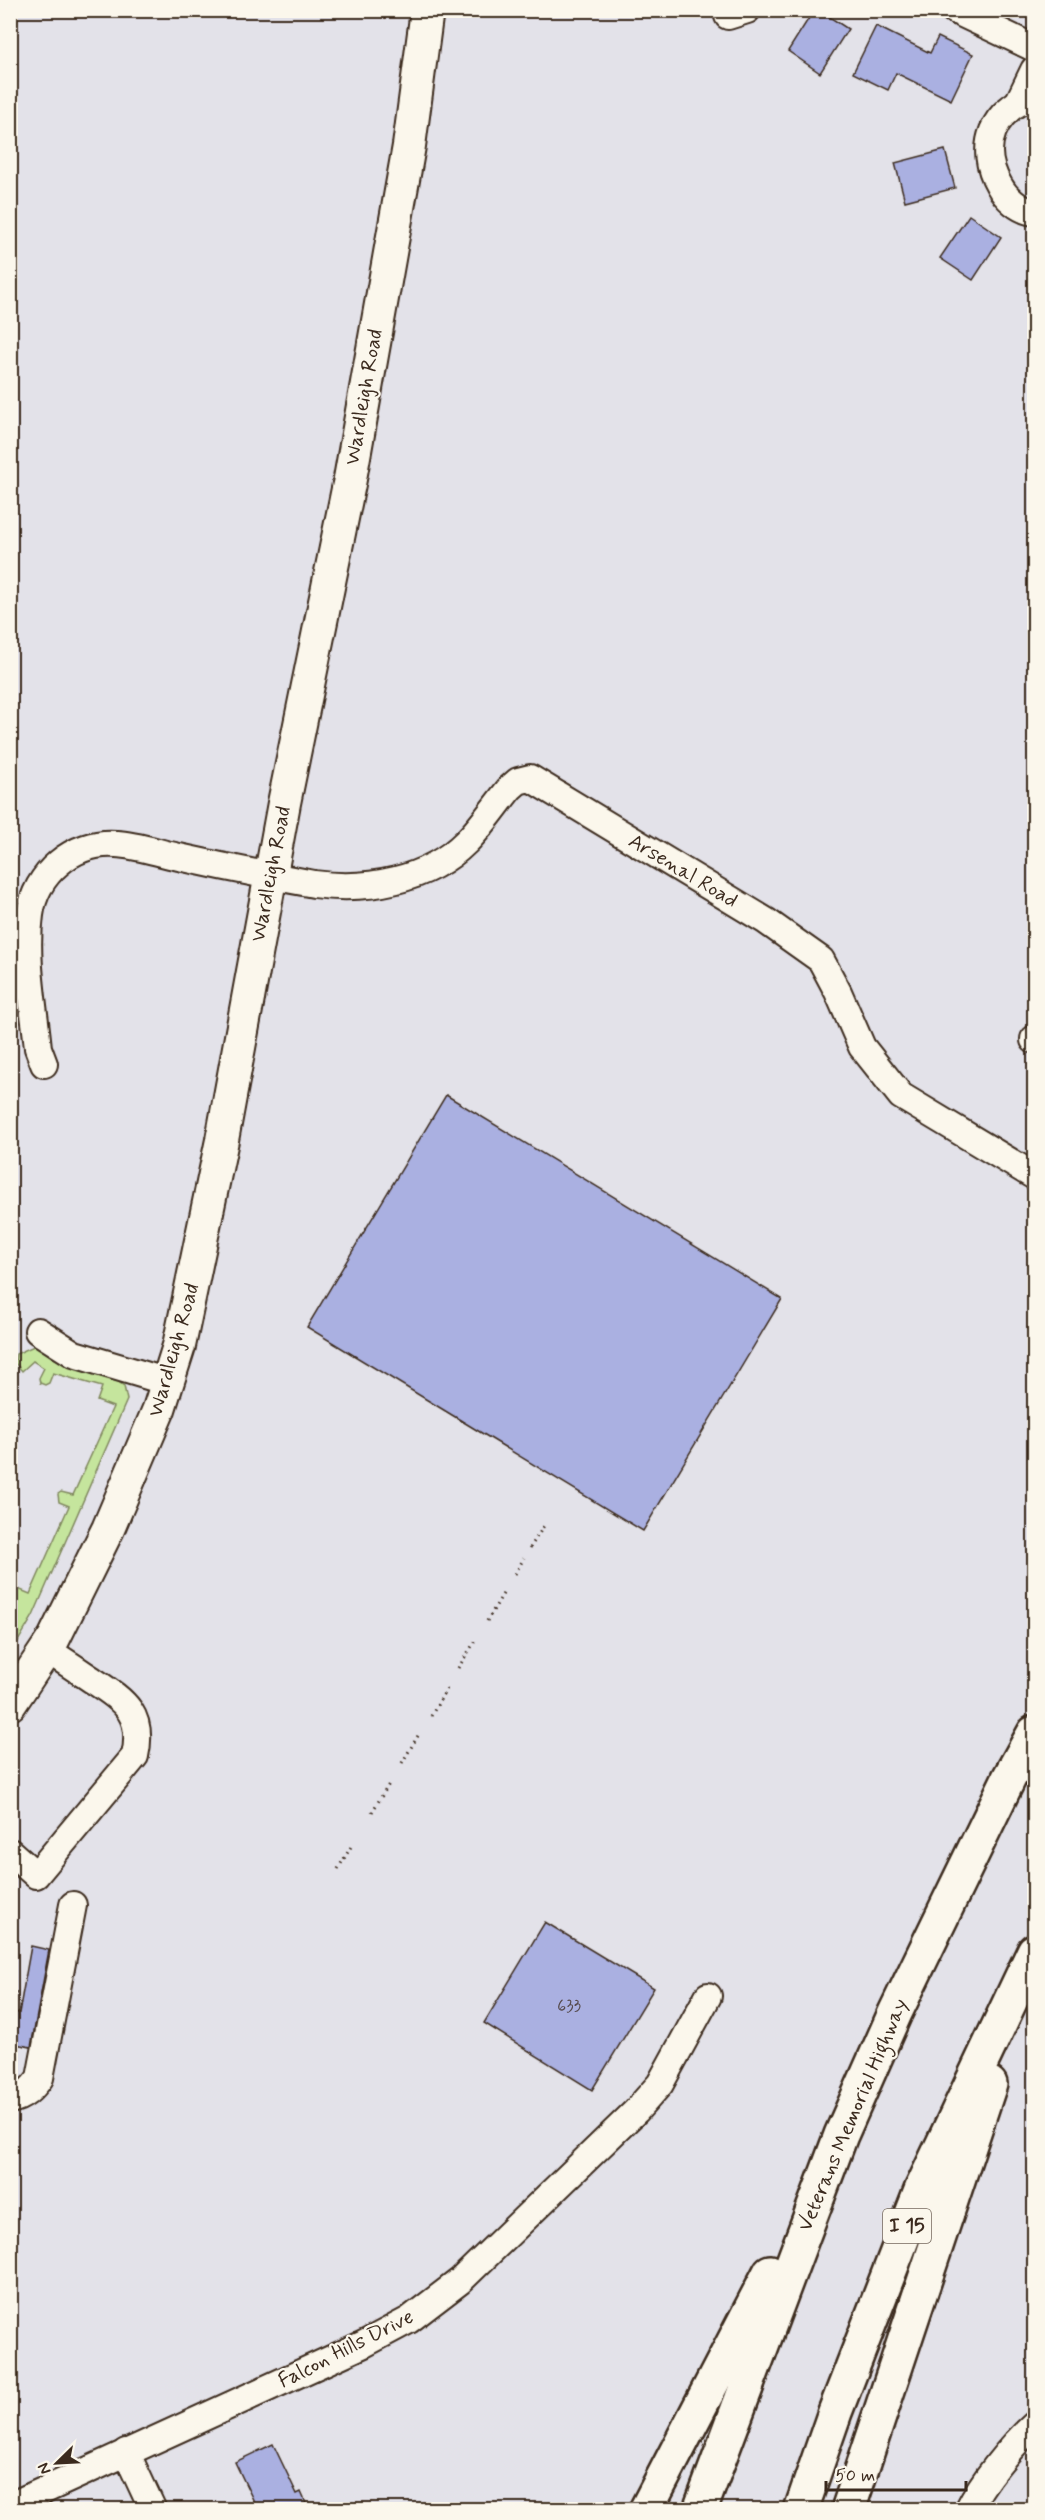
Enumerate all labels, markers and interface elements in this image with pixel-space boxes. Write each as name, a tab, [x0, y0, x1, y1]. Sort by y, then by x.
street label: Wardleigh Road	[338, 327, 390, 467]
street label: Wardleigh Road	[244, 804, 298, 944]
street label: Arsenal Road	[623, 827, 743, 915]
street label: Wardleigh Road	[142, 1280, 206, 1420]
house number: 633	[557, 1994, 581, 2018]
street label: Veterans Memorial Highway	[791, 1994, 917, 2237]
road number: I 15	[883, 2209, 931, 2243]
street label: Falcon Hills Drive	[273, 2303, 419, 2395]
north arrow	[27, 2433, 87, 2493]
scale bar	[826, 2454, 966, 2492]
text: N	[33, 2459, 56, 2478]
text: 50 m	[835, 2464, 875, 2488]

